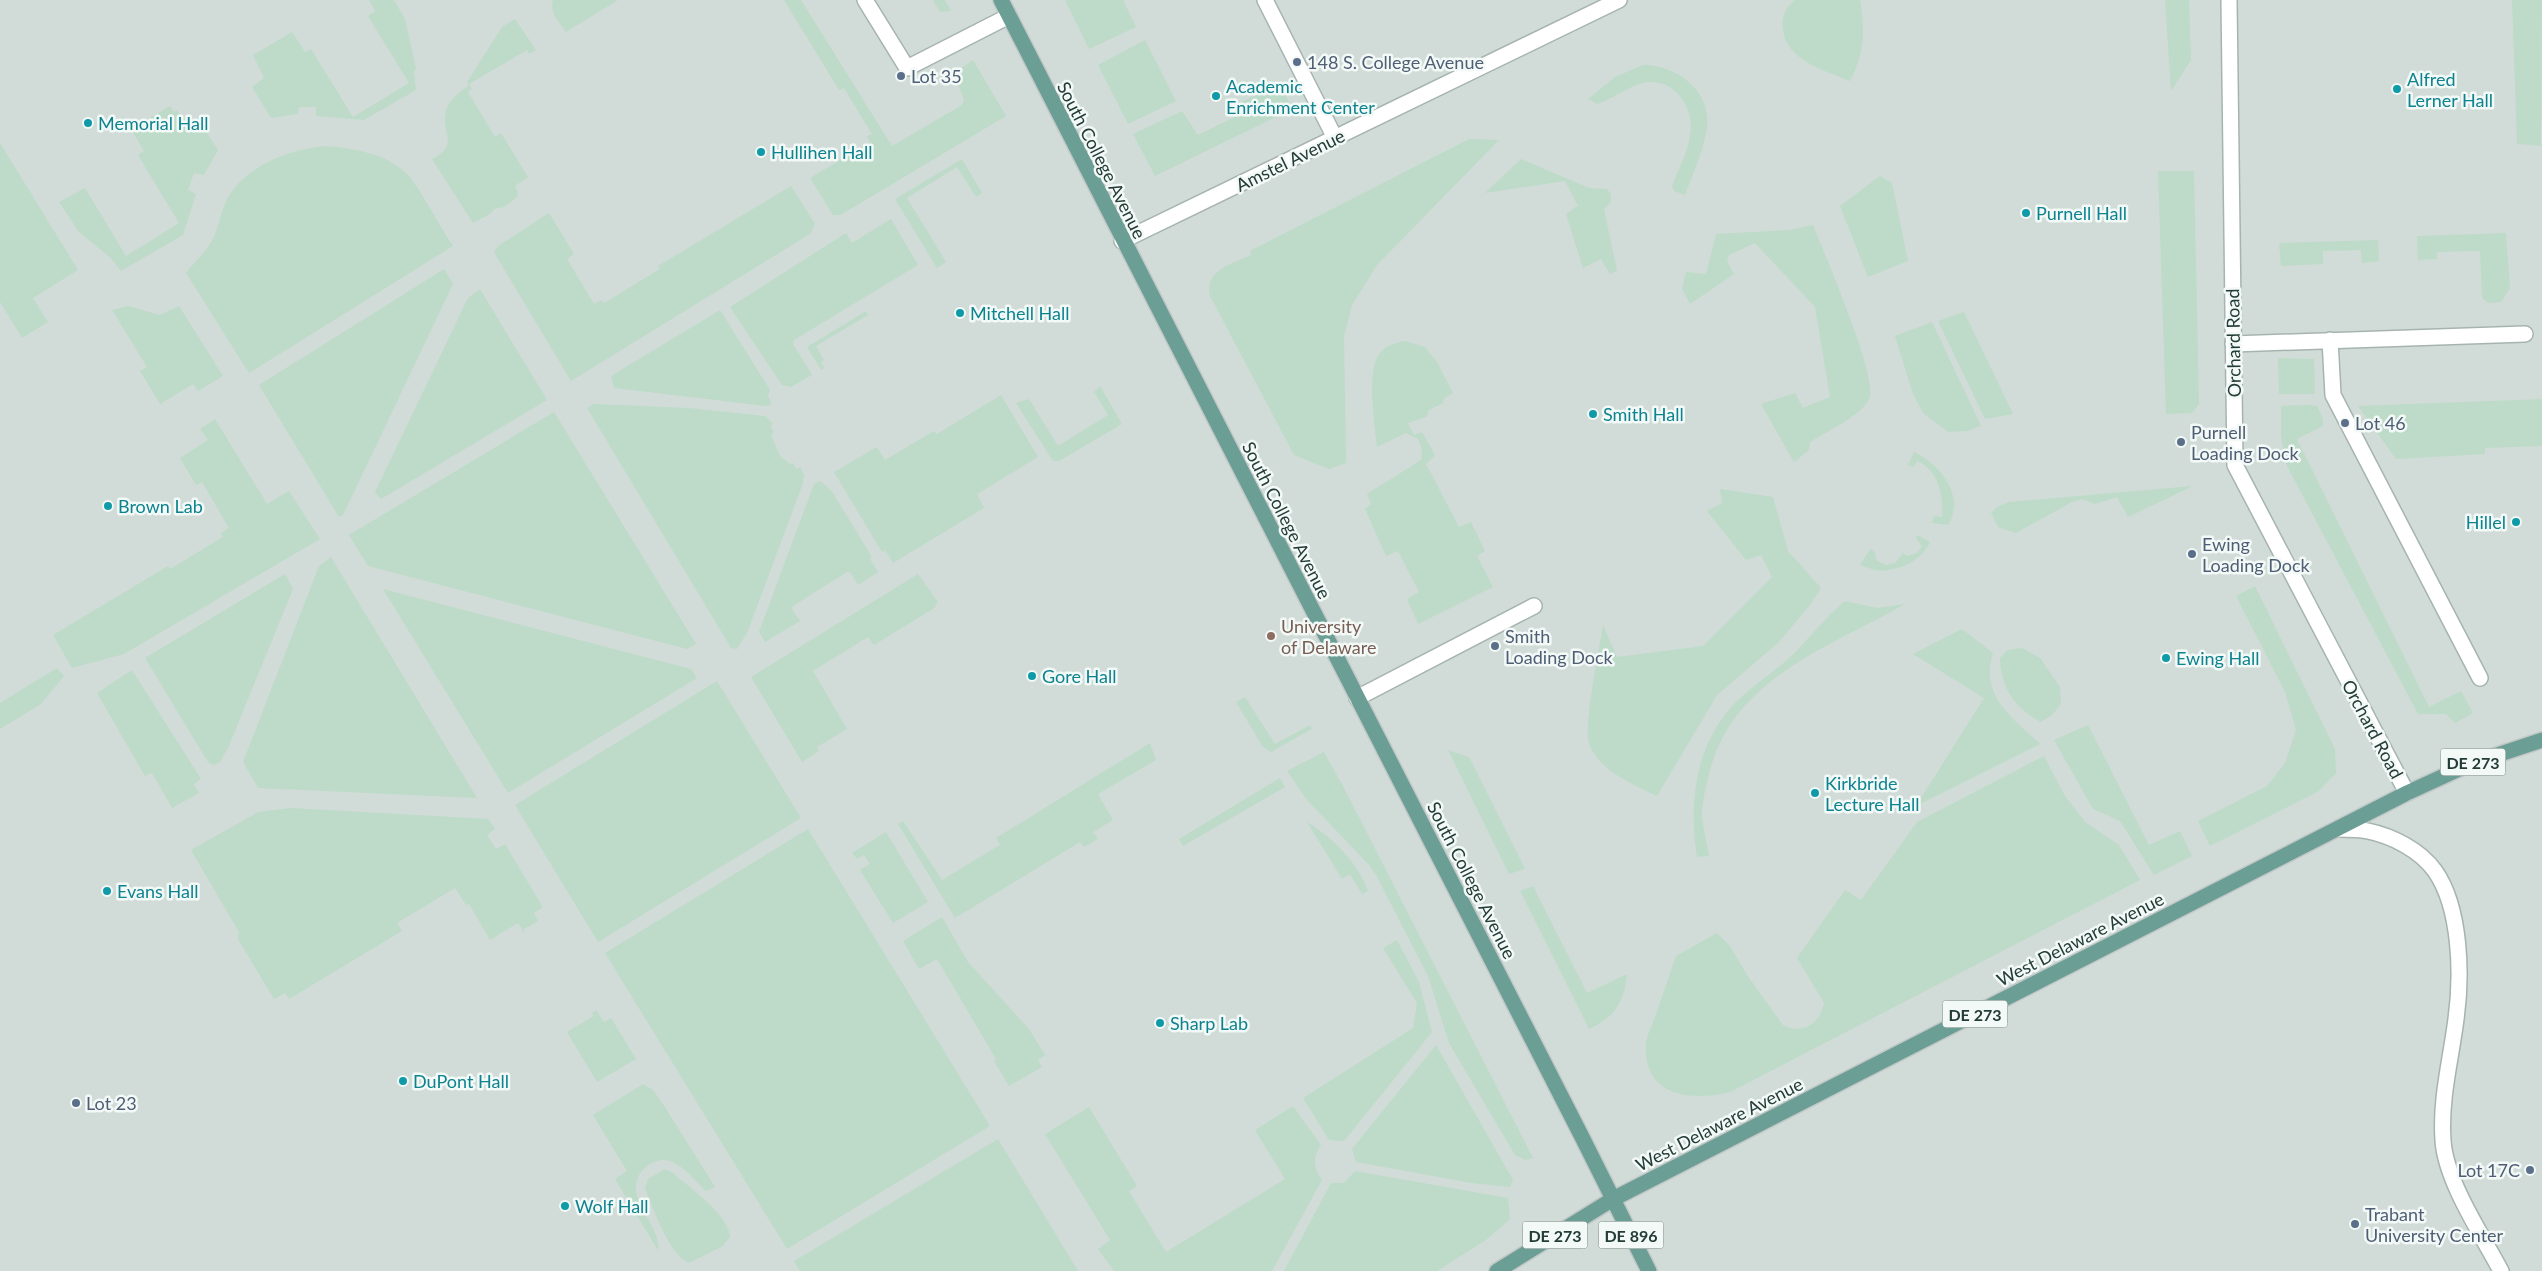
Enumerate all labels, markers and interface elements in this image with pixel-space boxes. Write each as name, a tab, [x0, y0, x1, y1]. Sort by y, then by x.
place label: 148 S. College Avenue	[1307, 51, 1484, 73]
marker: 148 S. College Avenue	[1291, 56, 1303, 68]
place label: Lot 35	[911, 65, 962, 87]
place label: Alfred Lerner Hall	[2407, 68, 2493, 111]
marker: Lot 35	[895, 70, 907, 82]
place label: Academic Enrichment Center	[1226, 75, 1375, 118]
street label: South College Avenue	[1053, 78, 1151, 242]
marker: Alfred Lerner Hall	[2391, 83, 2403, 95]
marker: Academic Enrichment Center	[1210, 90, 1222, 102]
place label: Memorial Hall	[98, 112, 209, 134]
marker: Memorial Hall	[82, 117, 94, 129]
street label: Amstel Avenue	[1232, 124, 1348, 196]
place label: Hullihen Hall	[771, 141, 873, 163]
marker: Hullihen Hall	[755, 146, 767, 158]
place label: Purnell Hall	[2036, 202, 2127, 224]
marker: Purnell Hall	[2020, 207, 2032, 219]
street label: Orchard Road	[2221, 288, 2245, 398]
place label: Mitchell Hall	[970, 302, 1069, 324]
marker: Mitchell Hall	[954, 307, 966, 319]
place label: Smith Hall	[1603, 403, 1684, 425]
marker: Smith Hall	[1587, 408, 1599, 420]
place label: Lot 46	[2355, 412, 2406, 434]
marker: Lot 46	[2339, 417, 2351, 429]
place label: Purnell Loading Dock	[2191, 421, 2300, 464]
marker: Purnell Loading Dock	[2175, 436, 2187, 448]
street label: South College Avenue	[1238, 438, 1336, 602]
place label: Brown Lab	[118, 495, 203, 517]
marker: Brown Lab	[102, 500, 114, 512]
place label: Hillel	[2466, 511, 2506, 533]
marker: Hillel	[2510, 516, 2522, 528]
place label: Ewing Loading Dock	[2202, 533, 2311, 576]
marker: Ewing Loading Dock	[2186, 548, 2198, 560]
place label: University of Delaware	[1281, 615, 1376, 658]
place label: Smith Loading Dock	[1505, 625, 1614, 668]
marker: University of Delaware	[1265, 630, 1277, 642]
marker: Smith Loading Dock	[1489, 640, 1501, 652]
place label: Ewing Hall	[2176, 647, 2259, 669]
marker: Ewing Hall	[2160, 652, 2172, 664]
place label: Gore Hall	[1042, 665, 1116, 687]
marker: Gore Hall	[1026, 670, 1038, 682]
street label: Orchard Road	[2338, 676, 2408, 782]
road number: DE 273	[2440, 749, 2506, 776]
place label: Kirkbride Lecture Hall	[1825, 772, 1919, 815]
marker: Kirkbride Lecture Hall	[1809, 787, 1821, 799]
street label: South College Avenue	[1423, 798, 1521, 962]
place label: Evans Hall	[117, 880, 198, 902]
marker: Evans Hall	[101, 885, 113, 897]
street label: West Delaware Avenue	[1993, 887, 2167, 991]
road number: DE 273	[1942, 1001, 2008, 1028]
place label: Sharp Lab	[1170, 1012, 1248, 1034]
marker: Sharp Lab	[1154, 1017, 1166, 1029]
place label: DuPont Hall	[413, 1070, 509, 1092]
street label: West Delaware Avenue	[1632, 1072, 1806, 1176]
marker: DuPont Hall	[397, 1075, 409, 1087]
place label: Lot 23	[86, 1092, 137, 1114]
marker: Lot 23	[70, 1097, 82, 1109]
place label: Lot 17C	[2457, 1159, 2520, 1181]
marker: Lot 17C	[2524, 1164, 2536, 1176]
place label: Wolf Hall	[575, 1195, 649, 1217]
marker: Wolf Hall	[559, 1200, 571, 1212]
place label: Trabant University Center	[2365, 1203, 2504, 1246]
marker: Trabant University Center	[2349, 1218, 2361, 1230]
road number: DE 273	[1522, 1222, 1588, 1248]
road number: DE 896	[1598, 1222, 1664, 1248]

